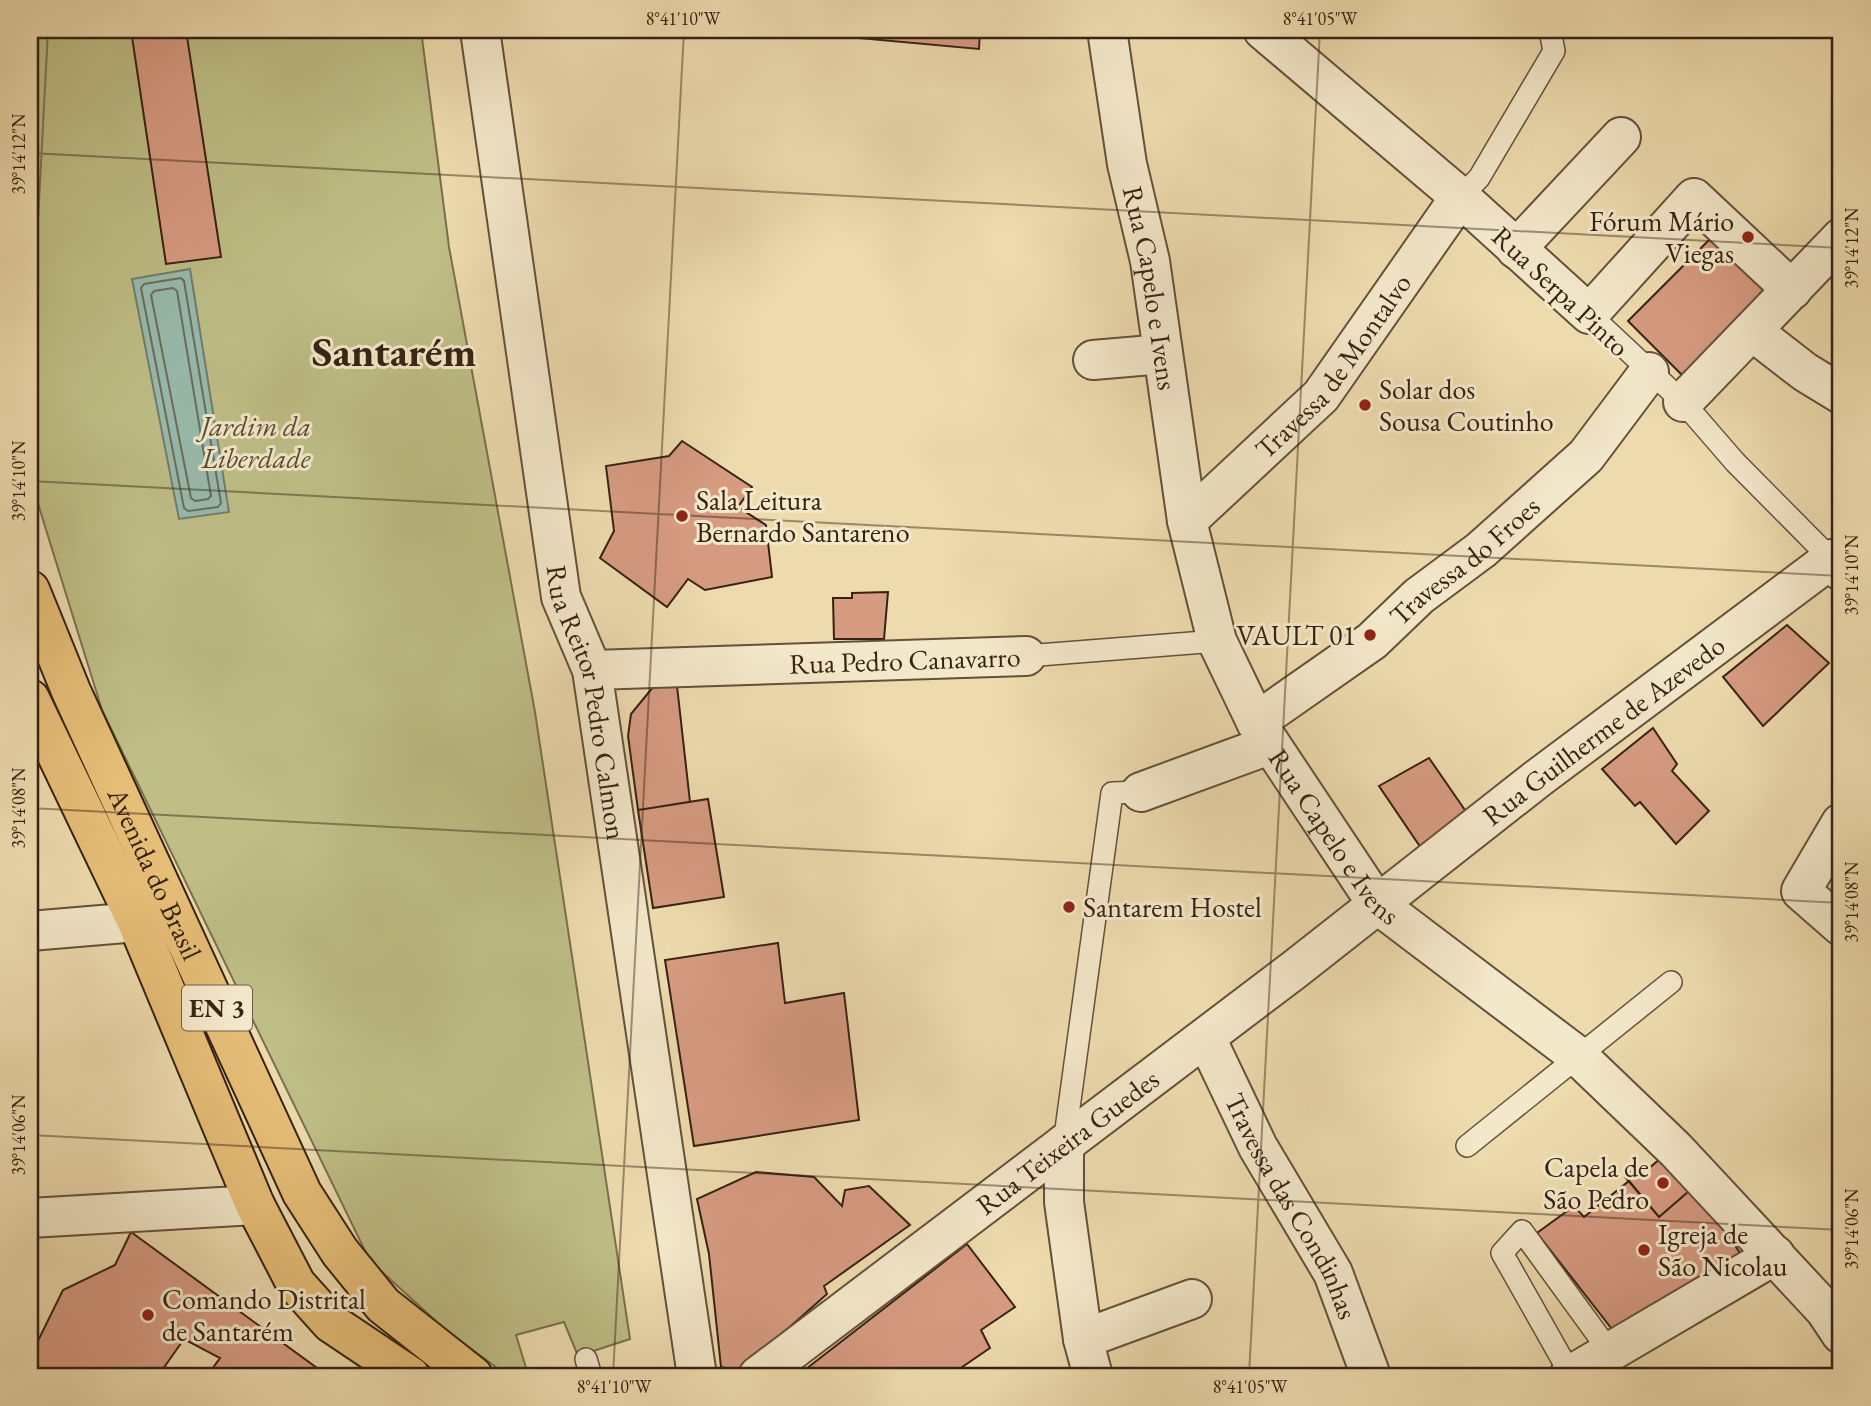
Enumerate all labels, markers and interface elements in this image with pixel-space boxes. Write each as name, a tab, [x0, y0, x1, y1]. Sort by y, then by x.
text: 8°41'10"W	[646, 7, 721, 30]
text: 8°41'05"W	[1283, 7, 1358, 30]
text: 39°14'12"N	[7, 113, 30, 194]
street label: Rua Capelo e Ivens	[1115, 182, 1186, 392]
place label: Fórum Mário Viegas	[1589, 203, 1734, 271]
text: 39°14'12"N	[1840, 207, 1863, 288]
street label: Rua Serpa Pinto	[1485, 218, 1637, 364]
marker: Fórum Mário Viegas	[1740, 229, 1756, 245]
street label: Travessa de Montalvo	[1247, 266, 1419, 466]
district label: Santarém	[312, 324, 476, 379]
place label: Solar dos Sousa Coutinho	[1379, 371, 1554, 439]
marker: Solar dos Sousa Coutinho	[1357, 397, 1373, 413]
park label: Jardim da Liberdade	[195, 408, 311, 476]
text: 39°14'10"N	[7, 440, 30, 521]
place label: Sala Leitura Bernardo Santareno	[696, 482, 910, 550]
street label: Travessa do Froes	[1381, 488, 1547, 633]
marker: Sala Leitura Bernardo Santareno	[674, 508, 690, 524]
text: 39°14'10"N	[1840, 534, 1863, 615]
street label: Rua Reitor Pedro Calmon	[539, 563, 635, 842]
place label: VAULT 01	[1237, 617, 1356, 653]
marker: VAULT 01	[1362, 627, 1378, 643]
street label: Rua Guilherme de Azevedo	[1475, 627, 1732, 833]
street label: Rua Pedro Canavarro	[789, 638, 1021, 682]
street label: Rua Capelo e Ivens	[1261, 741, 1407, 932]
text: 39°14'08"N	[7, 767, 30, 848]
street label: Avenida do Brasil	[99, 781, 210, 966]
text: 39°14'08"N	[1840, 861, 1863, 942]
place label: Santarem Hostel	[1083, 889, 1262, 925]
marker: Santarem Hostel	[1061, 899, 1077, 915]
road number: EN 3	[182, 986, 252, 1030]
street label: Rua Teixeira Guedes	[969, 1061, 1166, 1223]
street label: Travessa das Condinhas	[1217, 1087, 1366, 1324]
text: 39°14'06"N	[7, 1094, 30, 1175]
place label: Capela de São Pedro	[1543, 1149, 1649, 1217]
marker: Capela de São Pedro	[1655, 1175, 1671, 1191]
text: 39°14'06"N	[1840, 1188, 1863, 1269]
place label: Igreja de São Nicolau	[1658, 1216, 1788, 1284]
marker: Igreja de São Nicolau	[1636, 1242, 1652, 1258]
place label: Comando Distrital de Santarém	[162, 1281, 366, 1349]
marker: Comando Distrital de Santarém	[140, 1307, 156, 1323]
text: 8°41'10"W	[577, 1375, 652, 1398]
text: 8°41'05"W	[1213, 1375, 1288, 1398]

